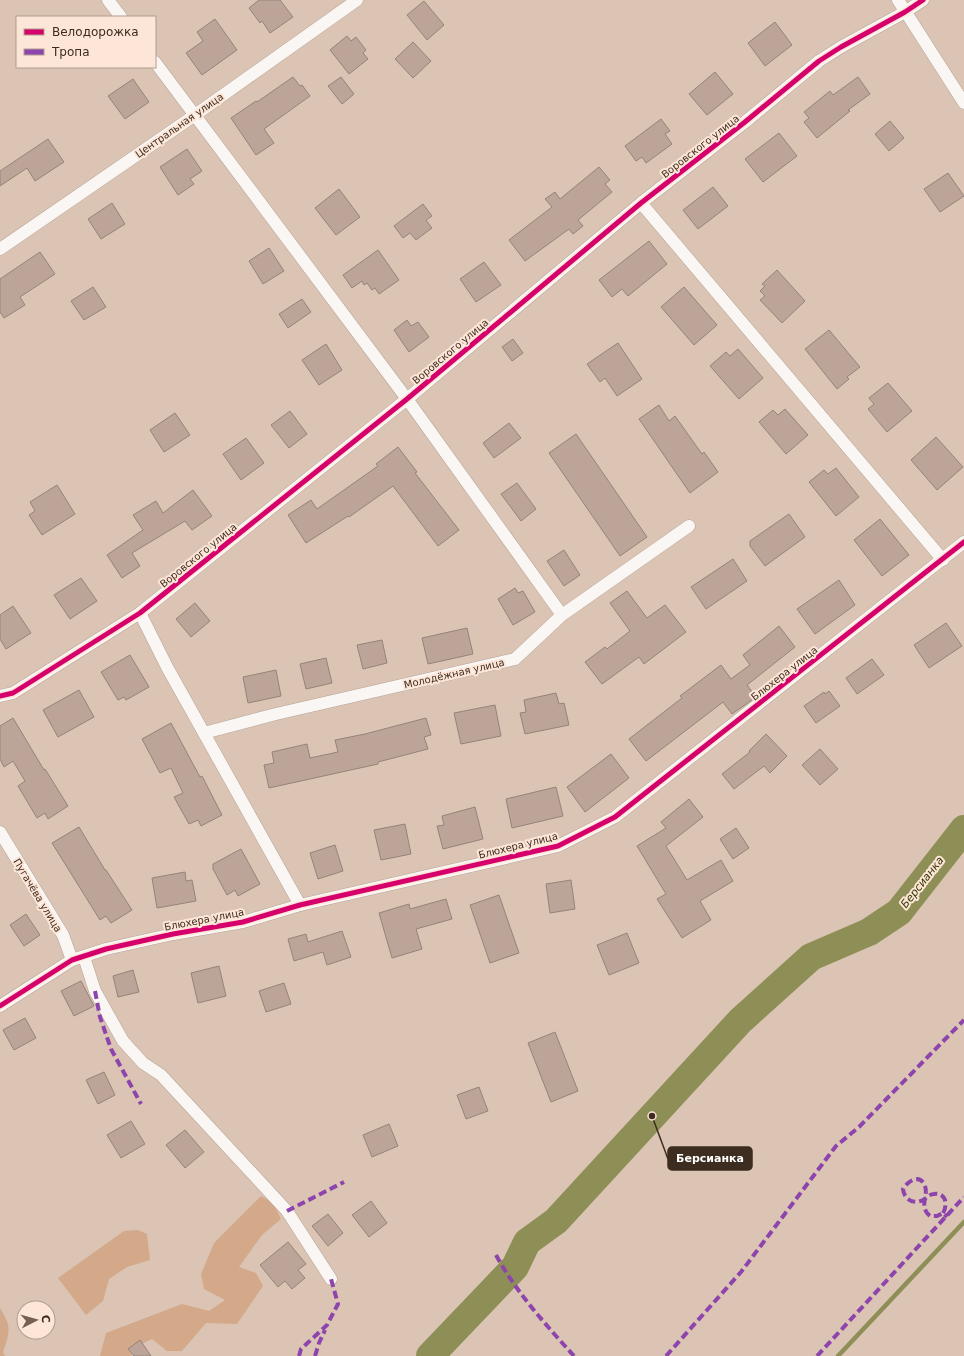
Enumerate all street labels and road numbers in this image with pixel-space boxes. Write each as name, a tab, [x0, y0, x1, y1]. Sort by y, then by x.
street label: Центральная улица	[133, 91, 225, 160]
street label: Воровского улица	[659, 113, 741, 180]
street label: Воровского улица	[410, 317, 490, 386]
street label: Воровского улица	[158, 521, 239, 590]
street label: Блюхера улица	[749, 644, 820, 703]
street label: Молодёжная улица	[403, 657, 505, 690]
street label: Блюхера улица	[477, 830, 559, 861]
street label: Пугачёва улица	[11, 856, 64, 934]
street label: Блюхера улица	[163, 906, 245, 933]

